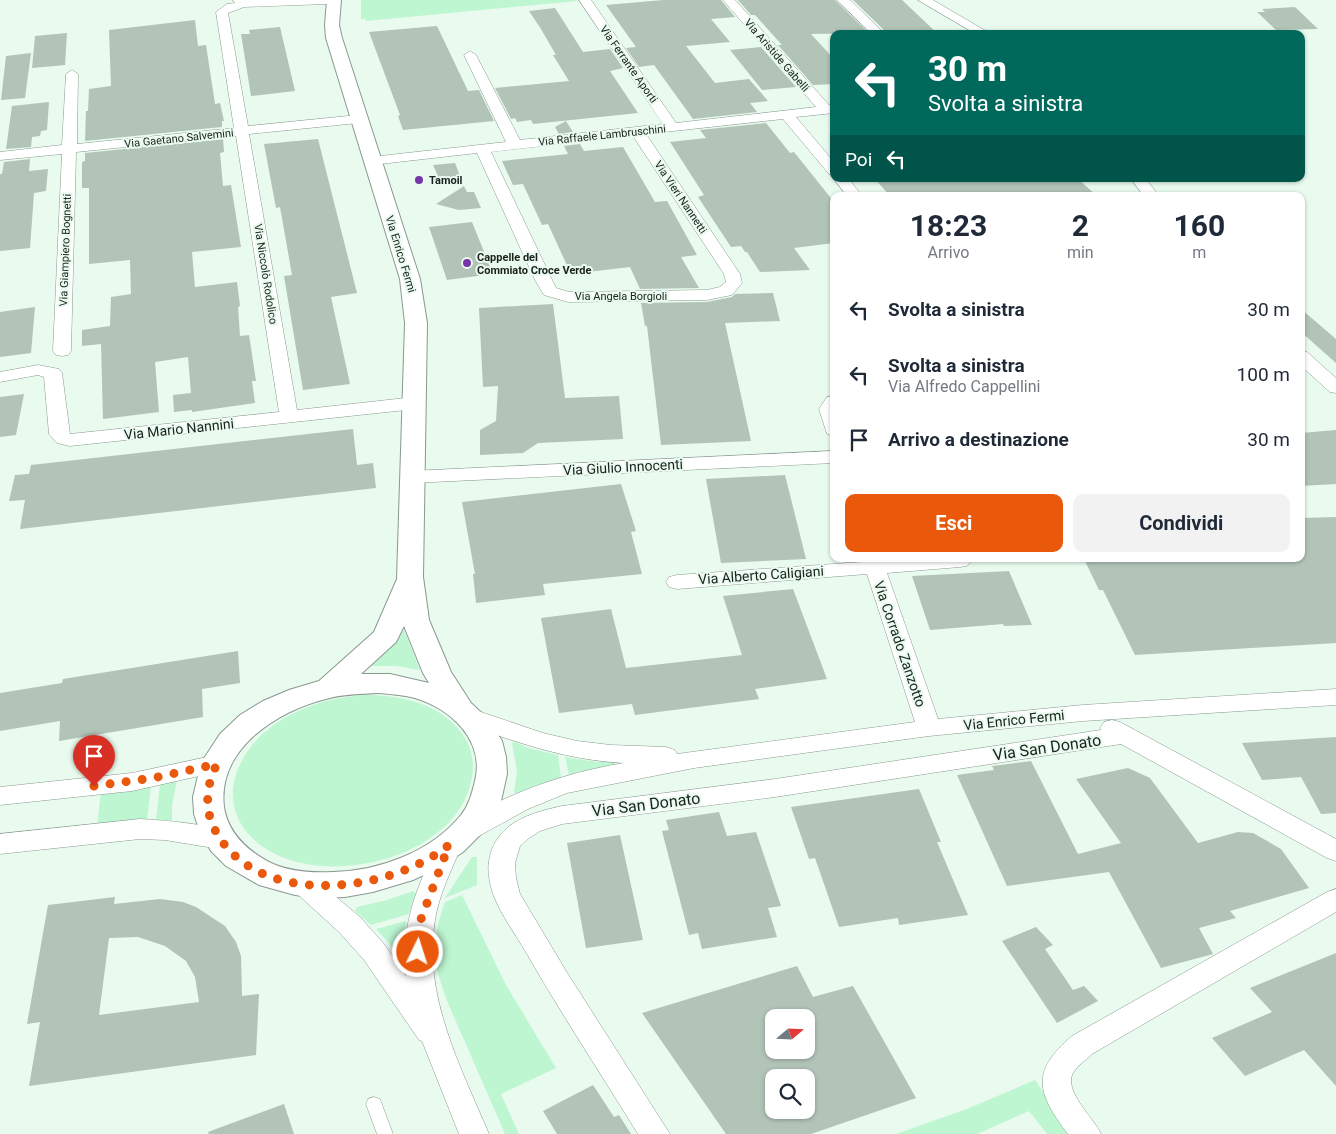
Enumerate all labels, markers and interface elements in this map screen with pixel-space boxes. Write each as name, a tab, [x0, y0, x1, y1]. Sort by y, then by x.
street label: Via Aristide Gabelli	[741, 16, 812, 94]
street label: Via Ferrante Aporti	[597, 23, 660, 106]
text: 30 m	[928, 49, 1007, 90]
icon: left	[845, 50, 910, 115]
text: Svolta a sinistra	[928, 91, 1083, 116]
street label: Via Raffaele Lambruschini	[538, 122, 667, 149]
street label: Via Gaetano Salvemini	[124, 126, 234, 151]
icon: left	[882, 145, 910, 173]
text: Poi	[845, 148, 872, 171]
street label: Via Vieri Nannetti	[652, 159, 710, 236]
marker: Tamoil	[413, 174, 425, 186]
place label: Tamoil	[429, 174, 463, 187]
street label: Via Giampiero Bognetti	[57, 194, 74, 306]
text: 18:23	[910, 208, 987, 243]
text: 2	[1072, 208, 1089, 243]
text: 160	[1174, 208, 1225, 243]
street label: Via Enrico Fermi	[383, 214, 418, 294]
street label: Via Niccolò Rodolico	[251, 223, 280, 325]
text: Arrivo	[928, 243, 969, 262]
text: min	[1067, 243, 1094, 262]
text: m	[1192, 243, 1206, 262]
place label: Cappelle del Commiato Croce Verde	[477, 251, 591, 277]
marker: Cappelle del Commiato Croce Verde	[461, 257, 473, 269]
street label: Via Angela Borgioli	[575, 290, 667, 303]
icon: left	[845, 296, 873, 324]
text: Svolta a sinistra	[888, 298, 1025, 321]
text: 30 m	[1247, 298, 1290, 321]
text: Svolta a sinistra	[888, 354, 1025, 377]
icon: left	[845, 361, 873, 389]
text: 100 m	[1237, 363, 1290, 386]
text: Via Alfredo Cappellini	[888, 377, 1040, 396]
street label: Via Mario Nannini	[123, 415, 235, 443]
icon: arrive	[845, 426, 873, 454]
text: Arrivo a destinazione	[888, 428, 1069, 451]
text: 30 m	[1247, 428, 1290, 451]
street label: Via Giulio Innocenti	[563, 456, 683, 478]
button: Esci	[845, 494, 1063, 552]
button: Condividi	[1073, 494, 1290, 552]
street label: Via Alberto Caligiani	[698, 563, 824, 587]
street label: Via Corrado Zanzotto	[871, 579, 929, 709]
street label: Via Enrico Fermi	[963, 707, 1065, 733]
street label: Via San Donato	[992, 730, 1102, 764]
pin	[73, 735, 115, 786]
icon: arrive	[80, 742, 108, 770]
street label: Via San Donato	[591, 788, 701, 821]
position arrow	[391, 925, 443, 977]
north arrow	[765, 1009, 815, 1059]
map controls	[765, 1009, 815, 1119]
button: search	[765, 1069, 815, 1119]

